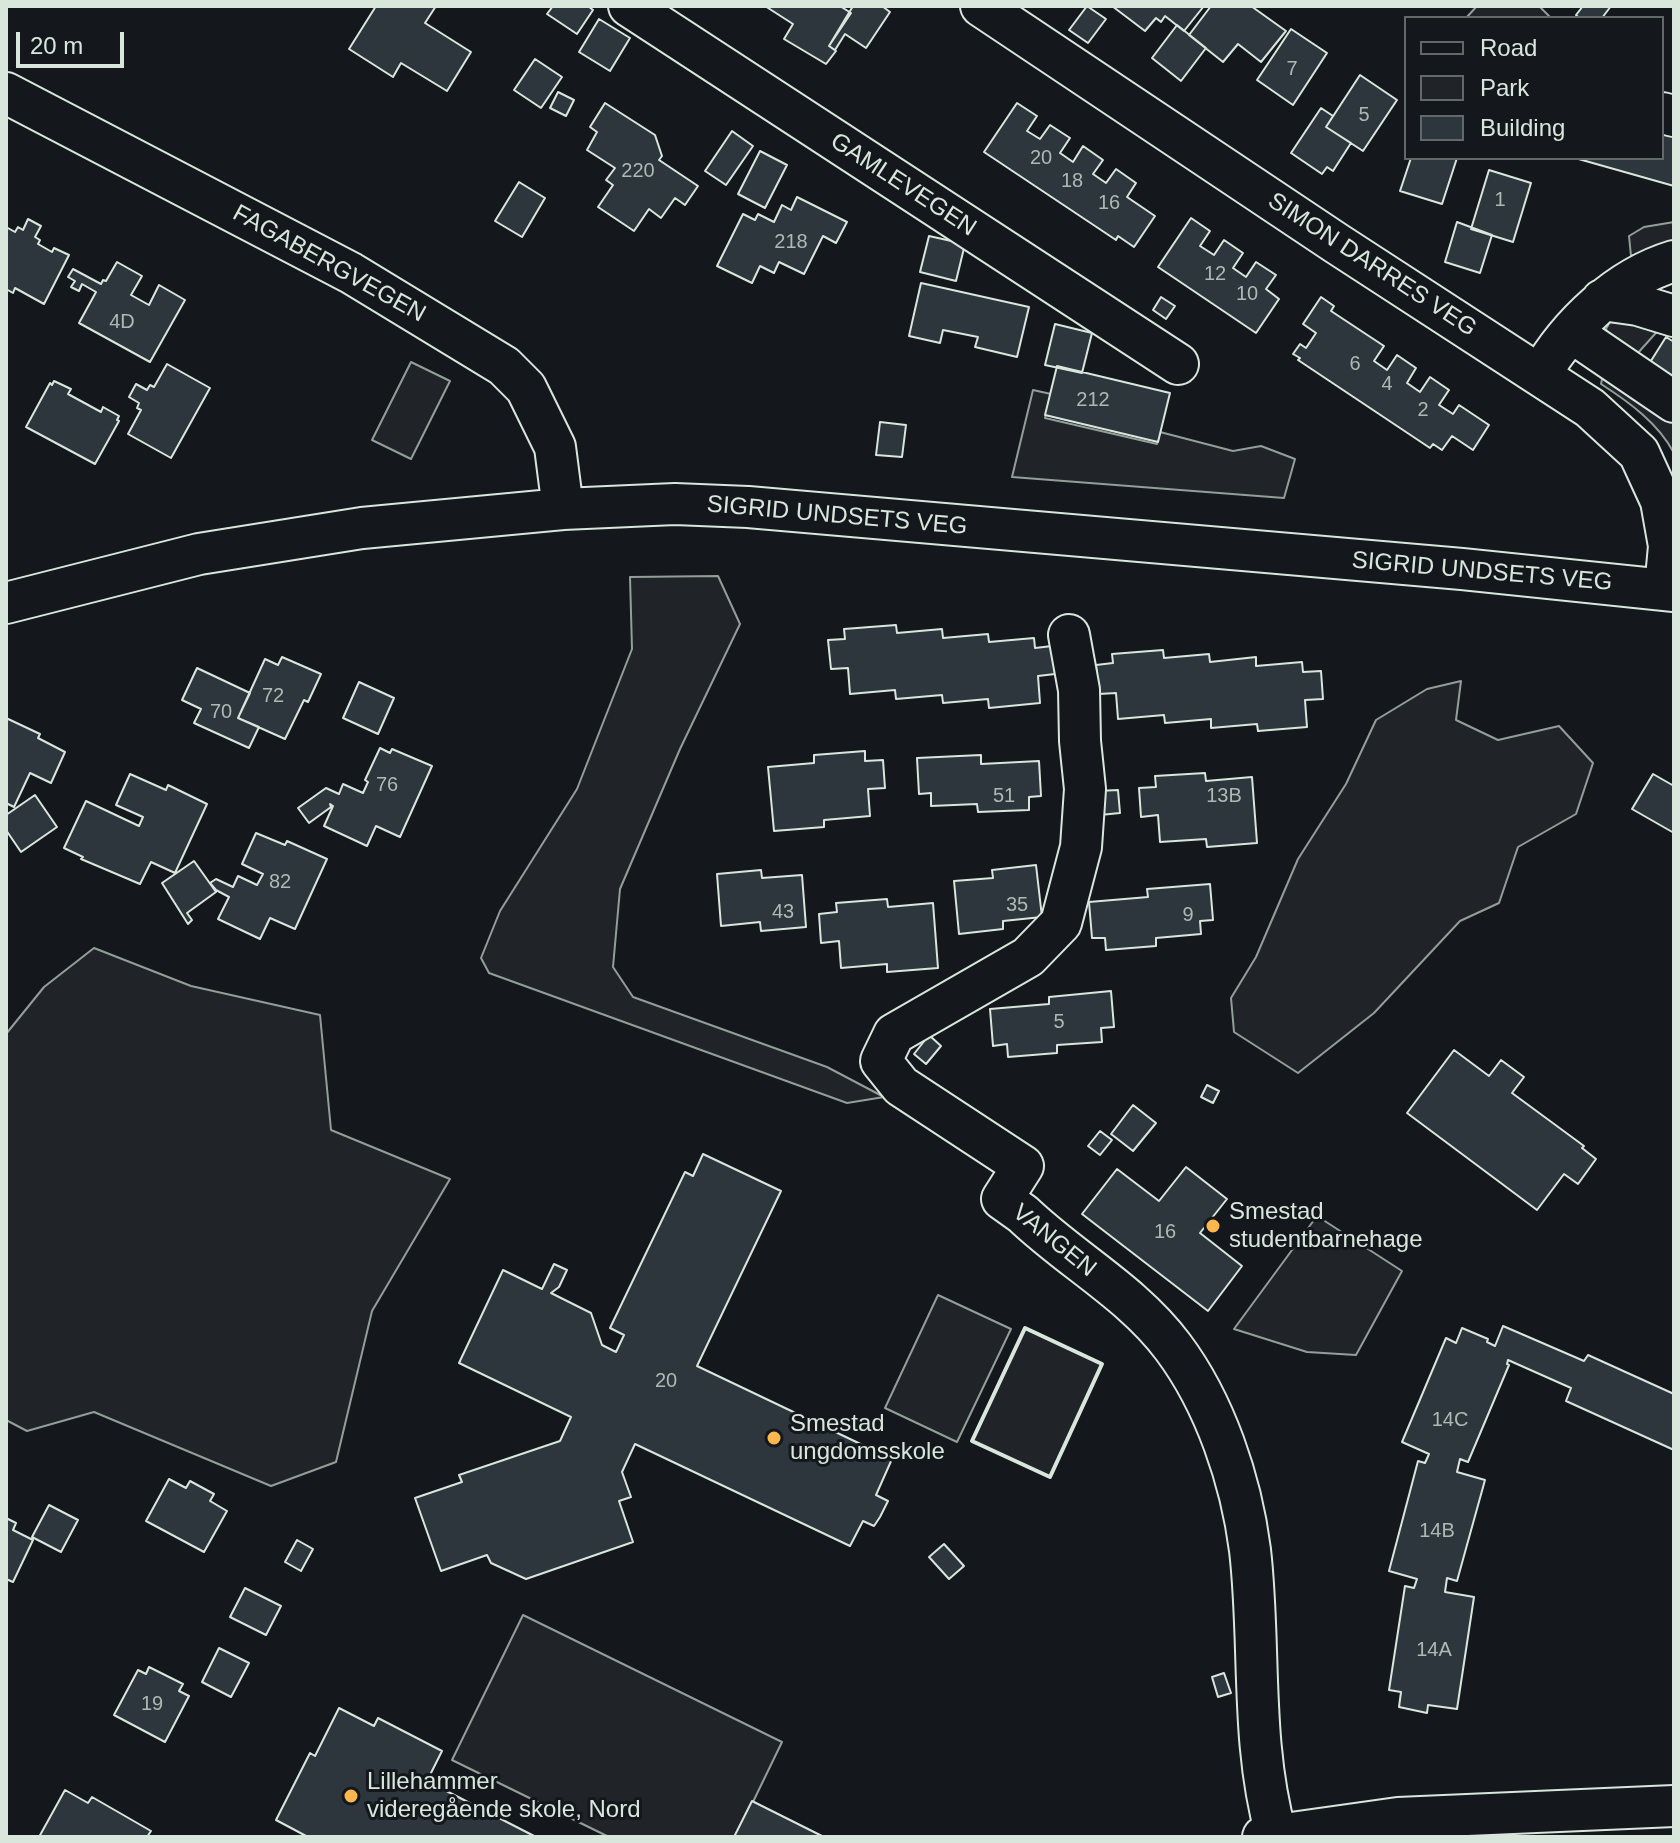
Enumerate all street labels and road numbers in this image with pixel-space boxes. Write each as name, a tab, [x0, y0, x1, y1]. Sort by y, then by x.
street label: GAMLEVEGEN	[825, 127, 981, 243]
street label: SIMON DARRES VEG	[1262, 187, 1482, 343]
street label: FAGABERGVEGEN	[228, 199, 430, 329]
street label: SIGRID UNDSETS VEG	[706, 490, 968, 542]
street label: SIGRID UNDSETS VEG	[1351, 546, 1613, 598]
street label: VANGEN	[1006, 1198, 1102, 1284]

